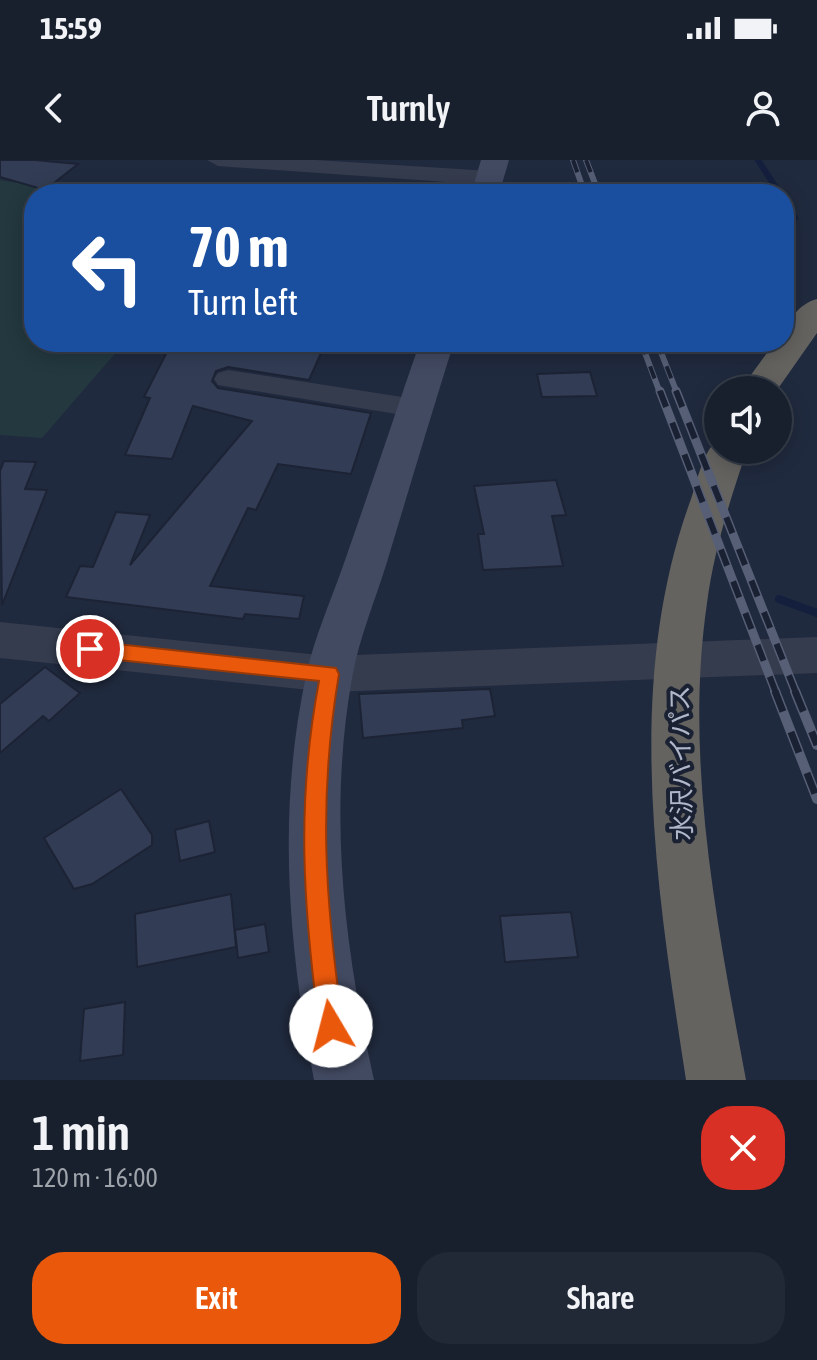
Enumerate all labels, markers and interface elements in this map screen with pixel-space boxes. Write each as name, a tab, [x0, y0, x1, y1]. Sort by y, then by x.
text: 15:59	[40, 11, 102, 45]
icon: back	[32, 86, 76, 130]
icon: person	[741, 86, 785, 130]
text: Turnly	[367, 87, 450, 129]
text: 70 m	[188, 215, 289, 279]
icon: left	[56, 216, 160, 320]
text: Turn left	[188, 281, 298, 323]
map controls	[704, 376, 792, 464]
button: sound	[704, 376, 792, 464]
pin	[56, 615, 124, 683]
icon: arrive	[68, 627, 112, 671]
street label: 水沢バイパス	[665, 685, 697, 841]
position arrow	[289, 984, 373, 1068]
text: 1 min	[32, 1105, 130, 1160]
button: close	[701, 1106, 785, 1190]
text: 120 m · 16:00	[32, 1163, 158, 1193]
button: Exit	[32, 1252, 401, 1344]
button: Share	[417, 1252, 785, 1344]

